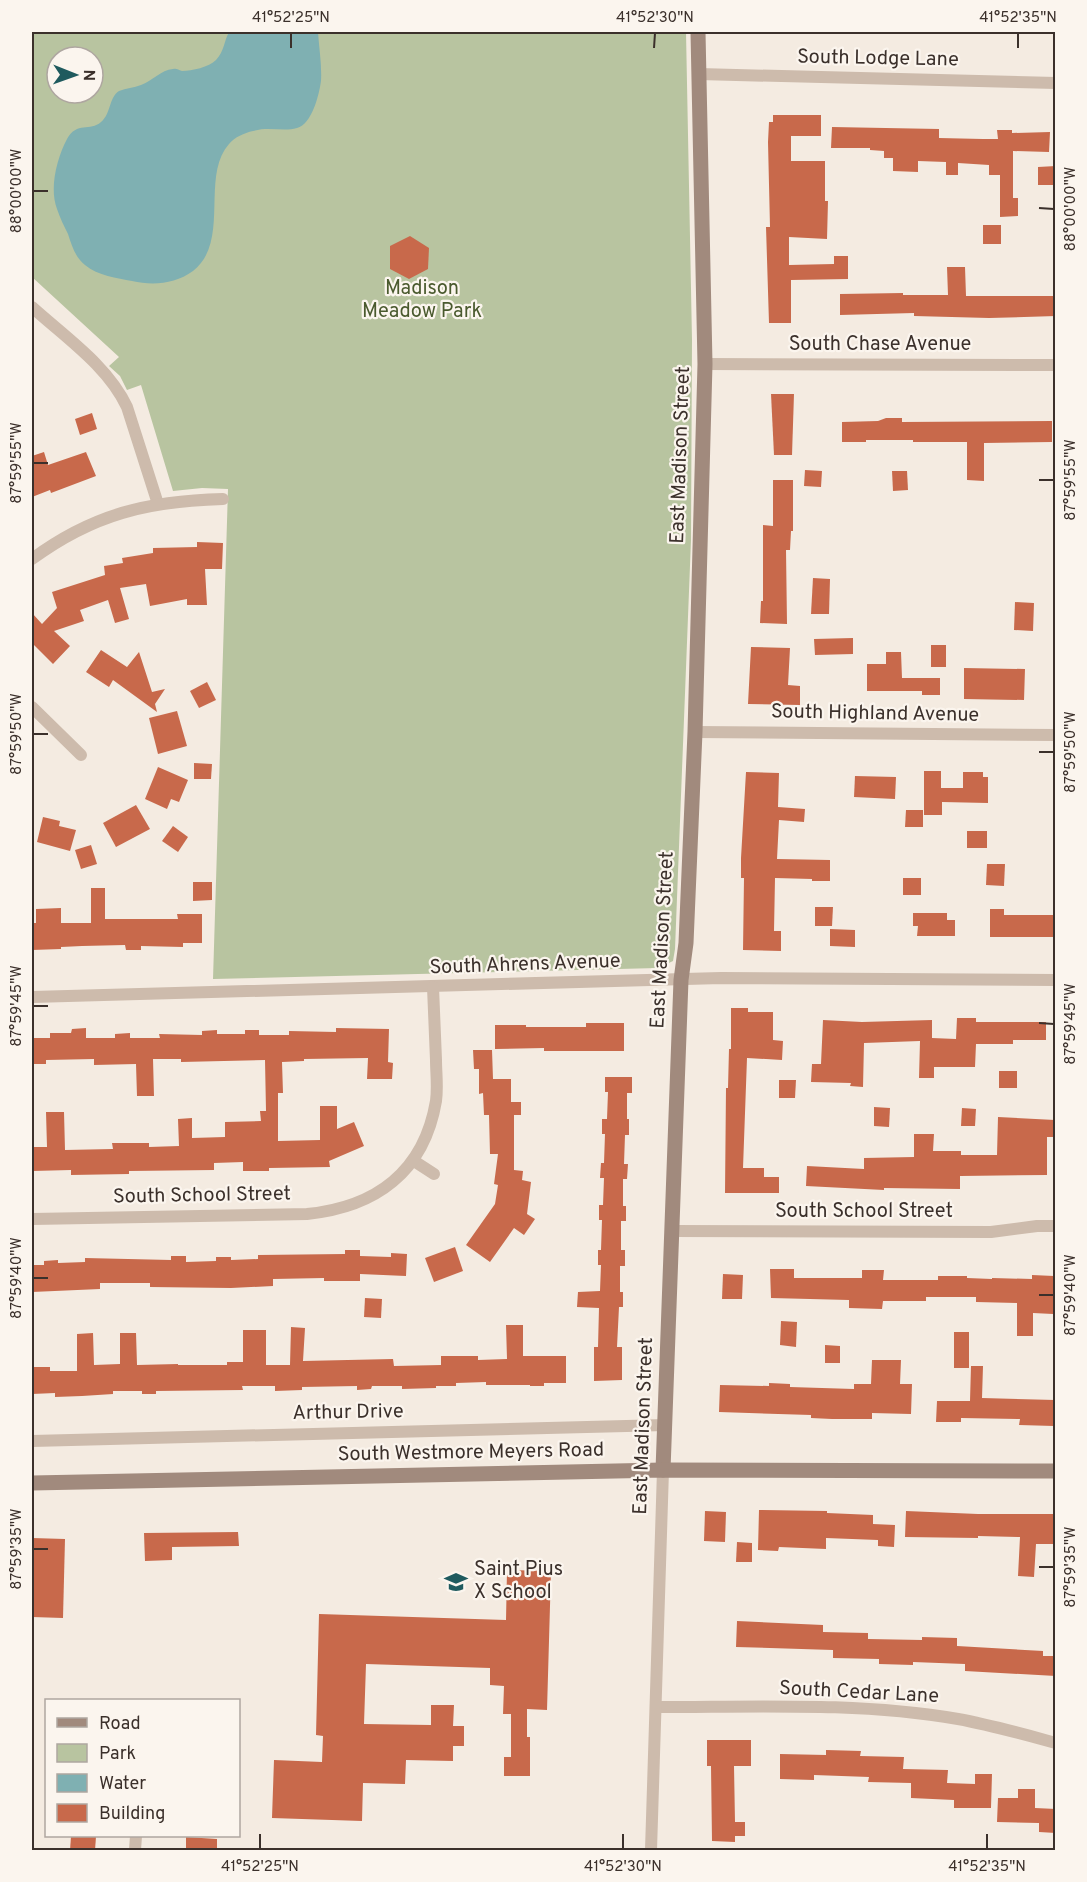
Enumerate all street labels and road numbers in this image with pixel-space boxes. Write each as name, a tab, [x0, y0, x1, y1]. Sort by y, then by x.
street label: South Lodge Lane	[797, 45, 959, 73]
street label: South Chase Avenue	[789, 332, 971, 358]
street label: East Madison Street	[665, 366, 697, 544]
street label: South Highland Avenue	[771, 699, 979, 729]
street label: East Madison Street	[645, 851, 681, 1029]
street label: South Ahrens Avenue	[429, 949, 621, 981]
street label: South School Street	[113, 1181, 291, 1211]
street label: South School Street	[775, 1199, 953, 1225]
street label: East Madison Street	[628, 1337, 660, 1515]
street label: Arthur Drive	[292, 1399, 404, 1427]
street label: South Westmore Meyers Road	[337, 1438, 605, 1468]
street label: South Cedar Lane	[778, 1676, 940, 1710]

